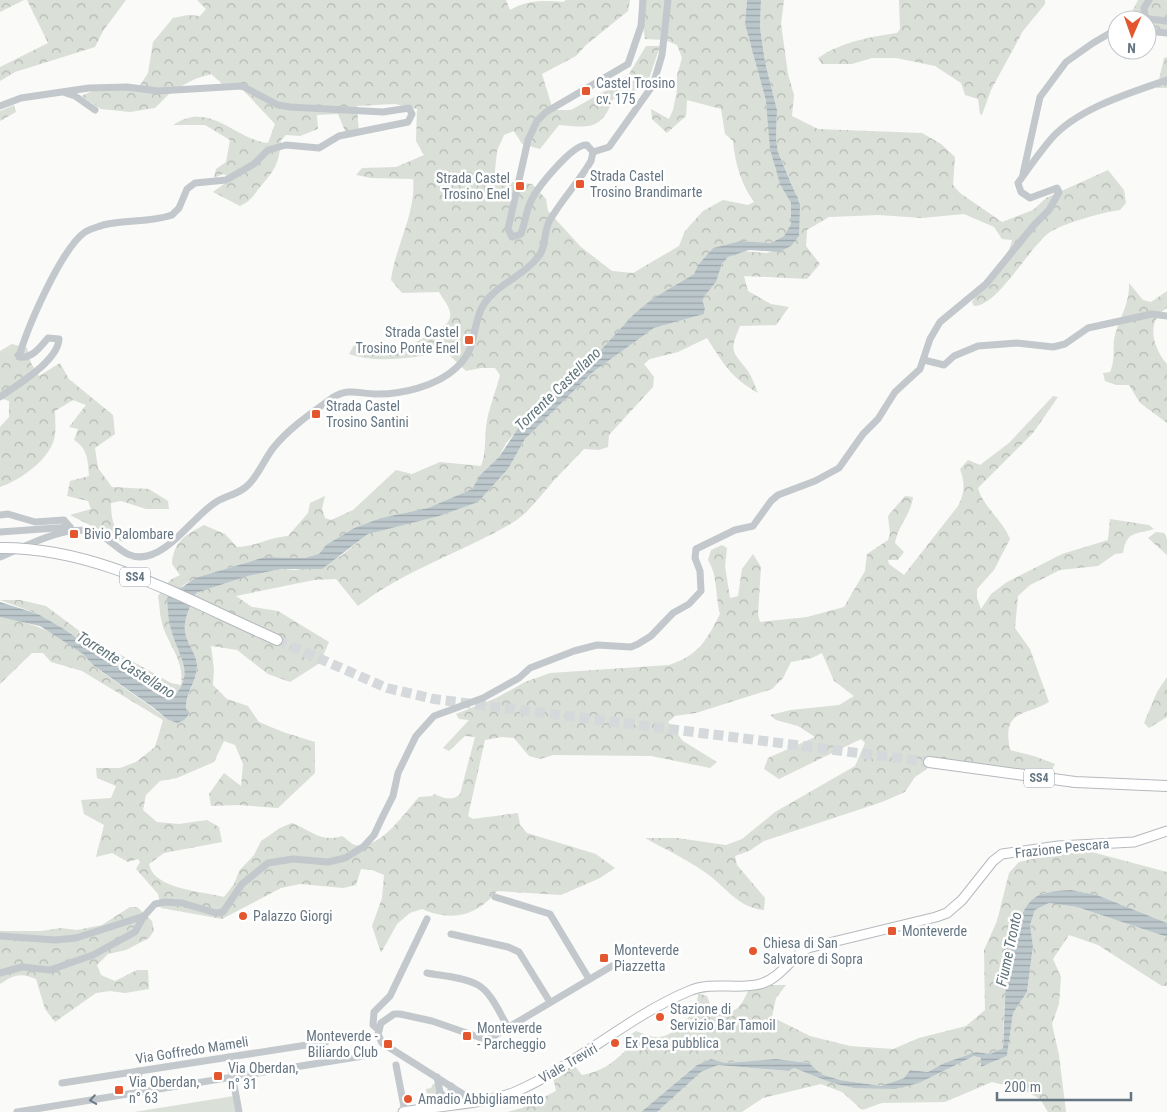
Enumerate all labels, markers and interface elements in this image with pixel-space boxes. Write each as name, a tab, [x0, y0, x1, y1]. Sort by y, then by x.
north arrow	[1107, 10, 1157, 60]
text: N	[1127, 40, 1136, 56]
place label: Castel Trosino cv. 175	[596, 75, 675, 107]
marker: Castel Trosino cv. 175	[580, 85, 592, 97]
place label: Strada Castel Trosino Brandimarte	[590, 168, 703, 200]
place label: Strada Castel Trosino Enel	[436, 170, 510, 202]
marker: Strada Castel Trosino Brandimarte	[574, 178, 586, 190]
marker: Strada Castel Trosino Enel	[514, 180, 526, 192]
place label: Strada Castel Trosino Ponte Enel	[356, 324, 459, 356]
marker: Strada Castel Trosino Ponte Enel	[463, 334, 475, 346]
water label: Torrente Castellano	[511, 344, 605, 434]
place label: Strada Castel Trosino Santini	[326, 398, 409, 430]
marker: Strada Castel Trosino Santini	[310, 408, 322, 420]
place label: Bivio Palombare	[84, 526, 174, 542]
marker: Bivio Palombare	[68, 528, 80, 540]
road number: SS4	[120, 568, 150, 586]
water label: Torrente Castellano	[74, 628, 178, 702]
road number: SS4	[1024, 768, 1054, 788]
street label: Frazione Pescara	[1014, 835, 1110, 861]
place label: Palazzo Giorgi	[253, 908, 333, 924]
marker: Palazzo Giorgi	[237, 910, 249, 922]
water label: Fiume Tronto	[992, 910, 1026, 988]
place label: Monteverde	[902, 923, 968, 939]
marker: Monteverde	[886, 925, 898, 937]
place label: Chiesa di San Salvatore di Sopra	[763, 935, 863, 967]
place label: Monteverde Piazzetta	[614, 942, 680, 974]
marker: Chiesa di San Salvatore di Sopra	[747, 945, 759, 957]
marker: Monteverde Piazzetta	[598, 952, 610, 964]
place label: Stazione di Servizio Bar Tamoil	[670, 1001, 776, 1033]
marker: Stazione di Servizio Bar Tamoil	[654, 1011, 666, 1023]
place label: Monteverde - Parcheggio	[477, 1020, 546, 1052]
place label: Monteverde - Biliardo Club	[306, 1028, 379, 1060]
marker: Monteverde - Parcheggio	[461, 1030, 473, 1042]
street label: Via Goffredo Mameli	[135, 1033, 249, 1067]
place label: Ex Pesa pubblica	[625, 1035, 719, 1051]
marker: Ex Pesa pubblica	[609, 1037, 621, 1049]
marker: Monteverde - Biliardo Club	[382, 1038, 394, 1050]
street label: Viale Treviri	[536, 1040, 600, 1086]
place label: Via Oberdan, n° 31	[228, 1060, 298, 1092]
marker: Via Oberdan, n° 31	[212, 1070, 224, 1082]
scale bar	[997, 1070, 1131, 1102]
place label: Via Oberdan, n° 63	[129, 1074, 199, 1106]
text: 200 m	[1004, 1078, 1041, 1096]
marker: Via Oberdan, n° 63	[113, 1084, 125, 1096]
place label: Amadio Abbigliamento	[418, 1091, 544, 1107]
marker: Amadio Abbigliamento	[402, 1093, 414, 1105]
one-way arrow	[89, 1094, 97, 1104]

